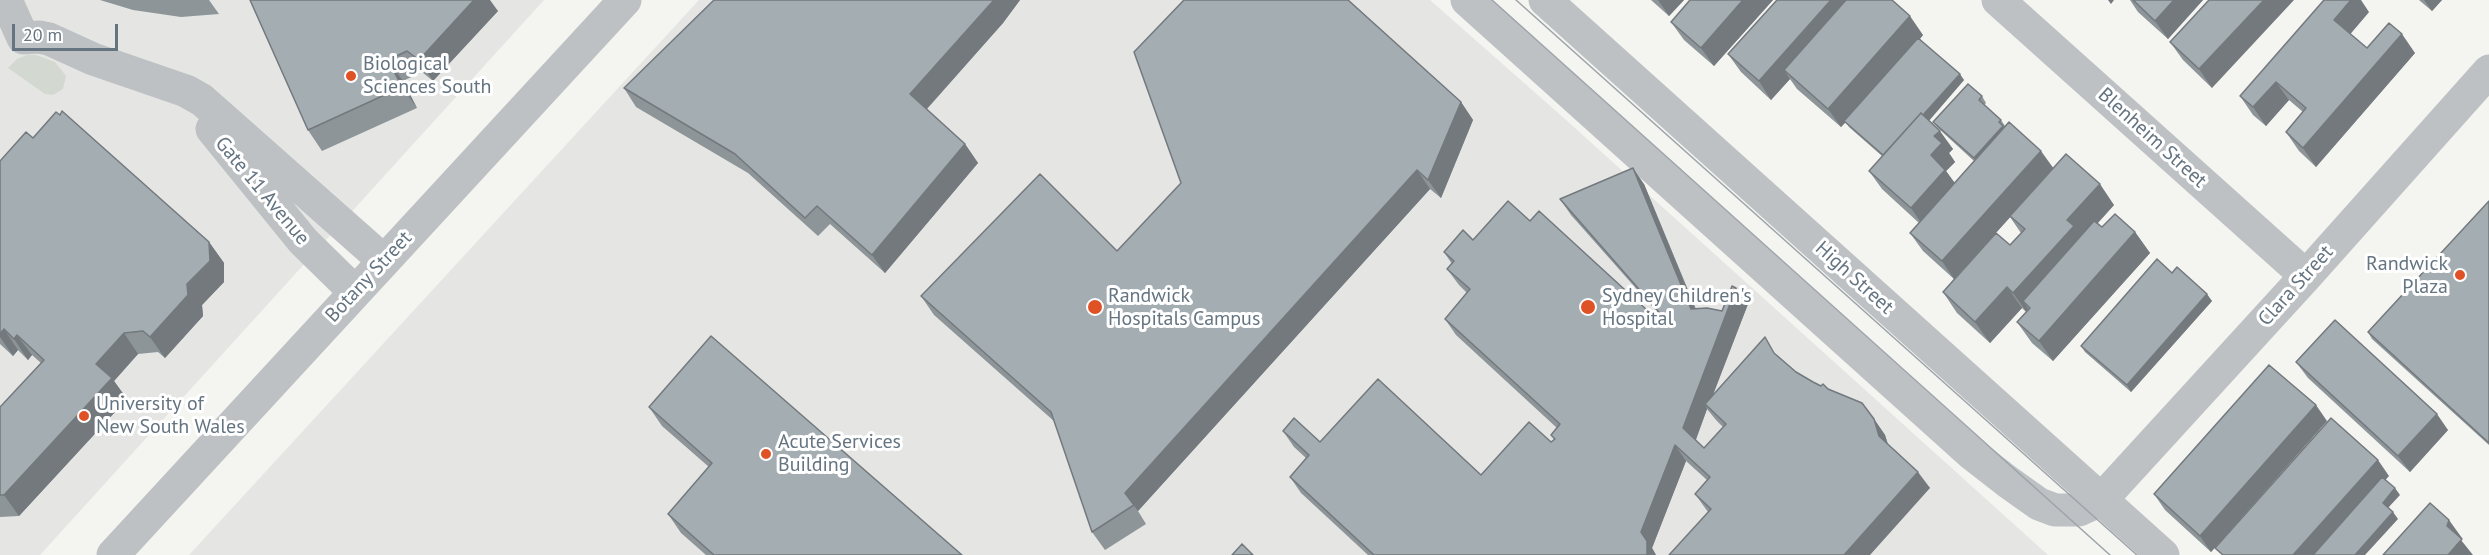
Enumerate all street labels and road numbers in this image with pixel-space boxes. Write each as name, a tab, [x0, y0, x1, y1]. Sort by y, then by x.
street label: Blenheim Street	[2093, 83, 2211, 193]
street label: Gate 11 Avenue	[210, 132, 314, 250]
street label: Botany Street	[321, 226, 417, 328]
street label: High Street	[1810, 237, 1898, 319]
street label: Clara Street	[2254, 241, 2338, 331]

